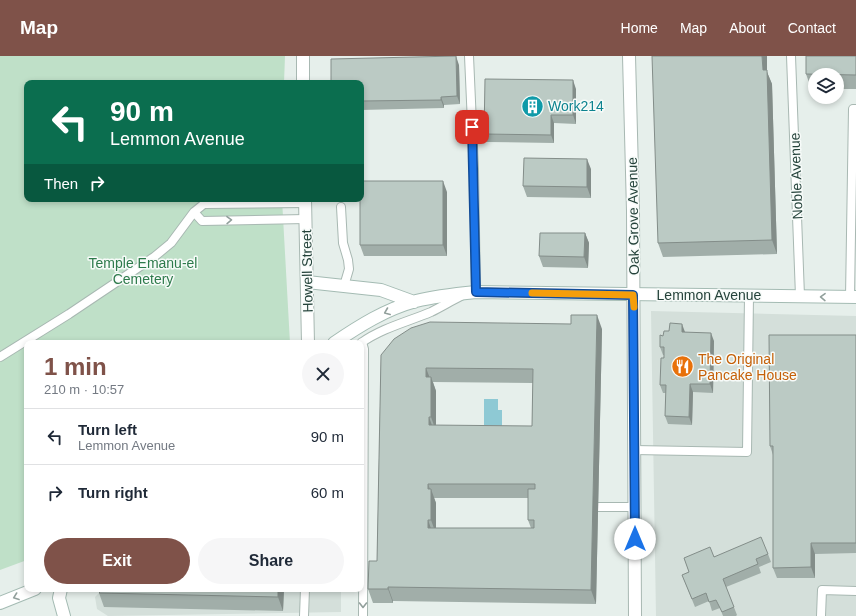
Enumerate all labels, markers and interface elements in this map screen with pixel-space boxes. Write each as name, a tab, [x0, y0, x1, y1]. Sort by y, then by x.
text: Map	[20, 17, 58, 38]
text: Home	[621, 20, 658, 36]
text: Map	[680, 20, 707, 36]
text: About	[729, 20, 766, 36]
text: Contact	[788, 20, 836, 36]
map controls	[808, 68, 844, 104]
button: layers	[808, 68, 844, 104]
building icon: Work214	[519, 93, 545, 119]
icon: left	[44, 96, 96, 148]
text: 90 m	[110, 96, 174, 127]
place label: Work214	[548, 98, 604, 114]
pin	[455, 110, 489, 144]
icon: arrive	[461, 116, 483, 138]
text: Lemmon Avenue	[110, 129, 245, 149]
street label: Noble Avenue	[786, 132, 806, 220]
street label: Oak Grove Avenue	[624, 157, 642, 275]
icon: right	[86, 172, 108, 194]
text: Then	[44, 175, 78, 192]
one-way arrow	[226, 216, 232, 224]
street label: Howell Street	[298, 229, 316, 313]
park label: Temple Emanu-el Cemetery	[89, 255, 197, 287]
street label: Lemmon Avenue	[657, 287, 762, 303]
one-way arrow	[820, 292, 826, 301]
one-way arrow	[384, 308, 391, 316]
place label: The Original Pancake House	[698, 351, 797, 383]
text: 1 min	[44, 353, 107, 380]
button: close	[302, 353, 344, 395]
restaurant icon: The Original Pancake House	[670, 354, 696, 380]
text: 210 m · 10:57	[44, 382, 124, 397]
text: Turn left	[78, 421, 137, 438]
icon: left	[44, 426, 66, 448]
text: 90 m	[311, 428, 344, 445]
text: Lemmon Avenue	[78, 438, 175, 453]
icon: right	[44, 482, 66, 504]
text: Turn right	[78, 484, 148, 501]
text: 60 m	[311, 484, 344, 501]
position arrow	[614, 518, 656, 560]
button: Exit	[44, 538, 190, 584]
button: Share	[198, 538, 344, 584]
one-way arrow	[13, 592, 20, 600]
one-way arrow	[359, 602, 367, 608]

